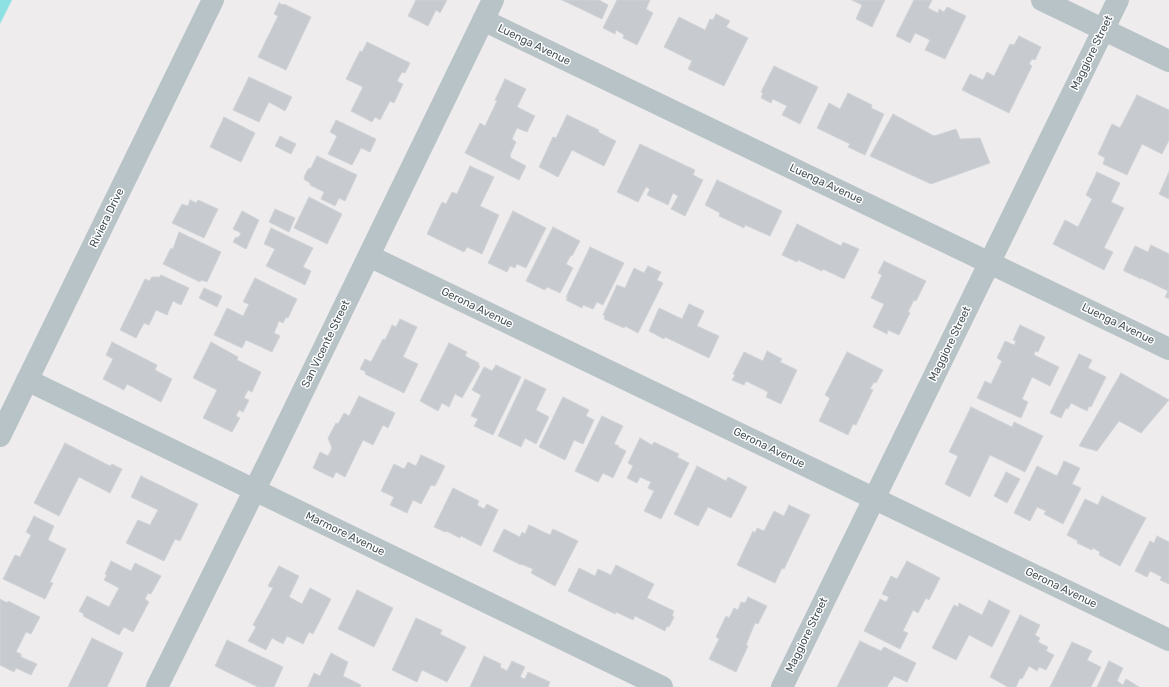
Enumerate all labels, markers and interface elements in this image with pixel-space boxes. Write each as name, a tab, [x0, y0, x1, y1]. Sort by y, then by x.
street label: Maggiore Street	[1068, 13, 1116, 93]
street label: Luenga Avenue	[495, 22, 573, 68]
street label: Luenga Avenue	[787, 161, 865, 207]
street label: Riviera Drive	[87, 186, 127, 250]
street label: Gerona Avenue	[439, 285, 515, 331]
street label: San Vicente Street	[299, 298, 353, 390]
street label: Luenga Avenue	[1079, 301, 1157, 347]
street label: Maggiore Street	[926, 304, 974, 384]
street label: Gerona Avenue	[731, 425, 807, 471]
street label: Marmore Avenue	[303, 509, 387, 559]
street label: Gerona Avenue	[1023, 565, 1099, 611]
street label: Maggiore Street	[783, 595, 831, 675]

